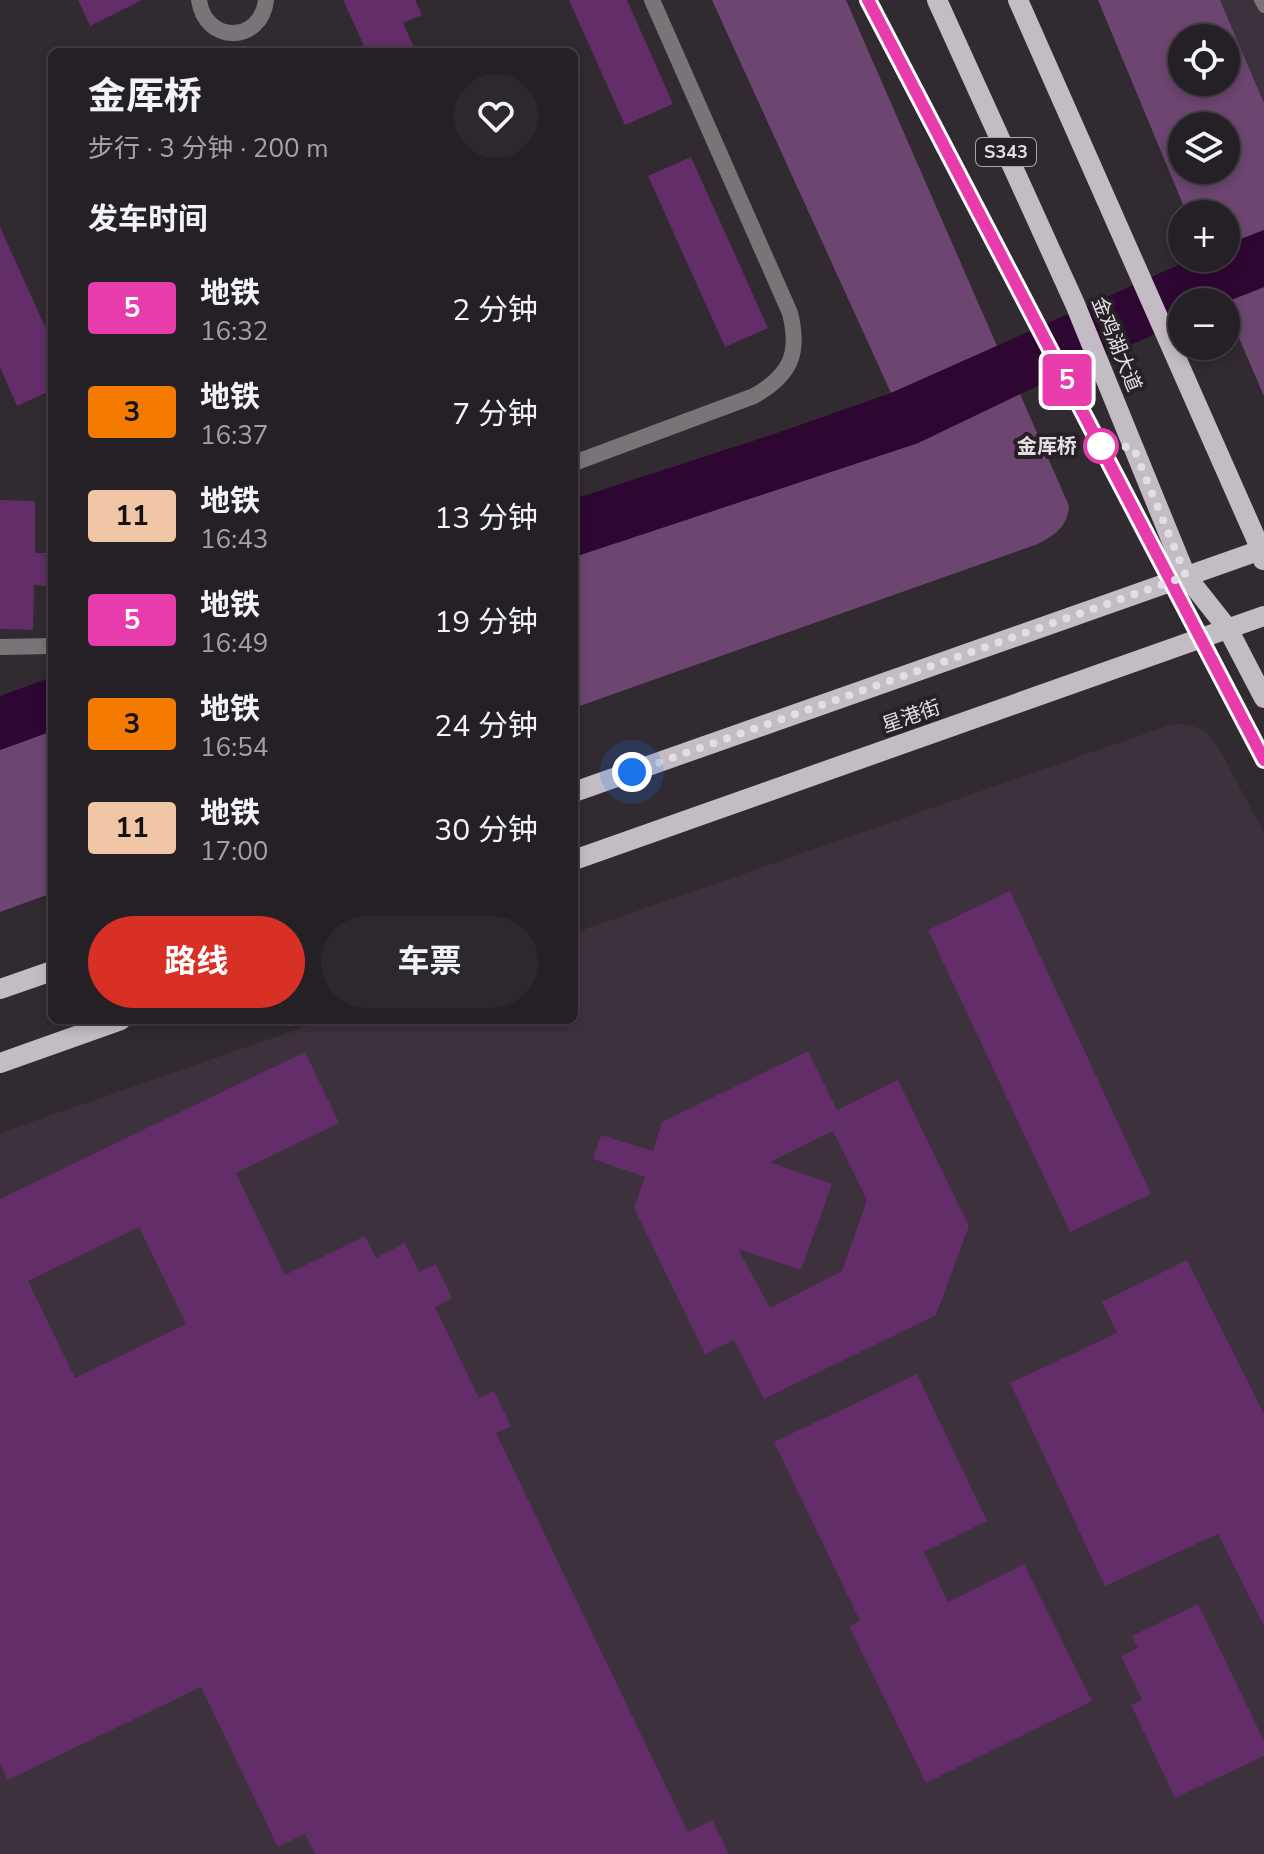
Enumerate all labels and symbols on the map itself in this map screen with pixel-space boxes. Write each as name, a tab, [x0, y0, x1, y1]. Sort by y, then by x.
road number: S343	[976, 138, 1036, 166]
street label: 金鸡湖大道	[1085, 293, 1148, 396]
line badge: 5	[1041, 354, 1093, 406]
marker: 金厍桥	[1084, 429, 1118, 463]
place label: 金厍桥	[1017, 433, 1077, 460]
street label: 星港街	[878, 694, 944, 739]
your location	[612, 752, 652, 792]

